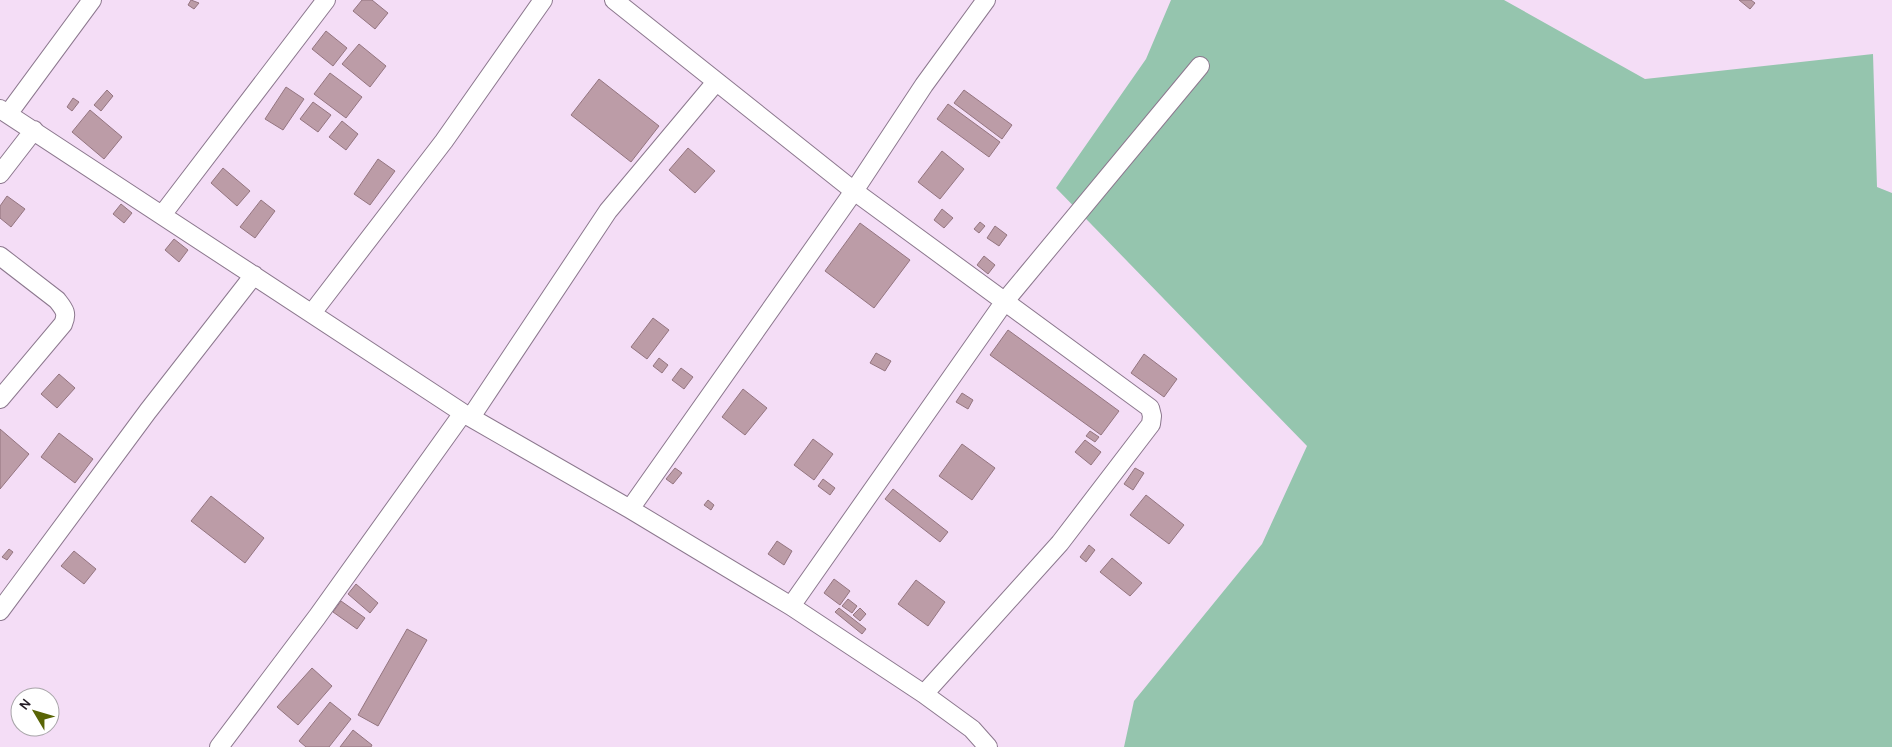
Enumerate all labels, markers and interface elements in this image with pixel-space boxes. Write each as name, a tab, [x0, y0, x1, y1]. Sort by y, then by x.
north arrow	[10, 687, 60, 737]
text: N	[15, 695, 35, 713]

